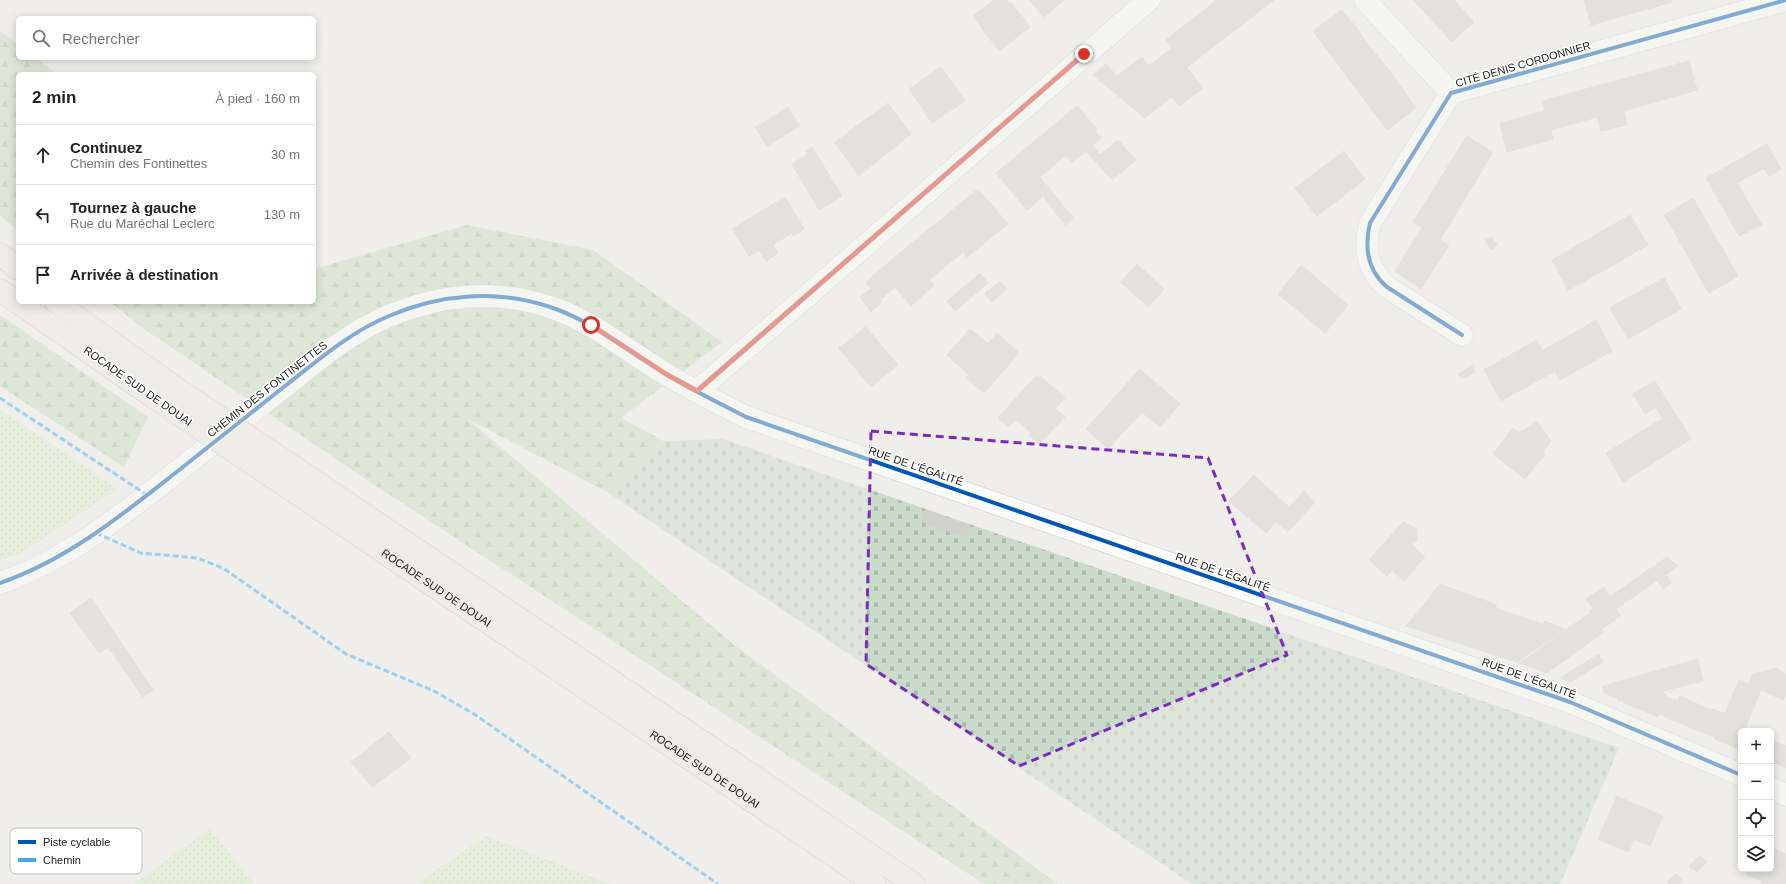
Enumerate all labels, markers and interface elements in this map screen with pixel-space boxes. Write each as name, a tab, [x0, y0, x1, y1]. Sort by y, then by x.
search box	[16, 16, 316, 60]
icon: search	[30, 27, 52, 49]
text: Rechercher	[62, 30, 140, 47]
street label: CITÉ DENIS CORDONNIER	[1454, 39, 1592, 89]
route end	[1075, 45, 1093, 63]
text: 2 min	[32, 88, 76, 107]
text: À pied · 160 m	[215, 91, 300, 106]
text: Continuez	[70, 139, 143, 156]
icon: ahead	[32, 144, 54, 166]
text: 30 m	[271, 147, 300, 162]
text: Chemin des Fontinettes	[70, 156, 207, 171]
text: Tournez à gauche	[70, 199, 196, 216]
icon: left	[32, 204, 54, 226]
text: 130 m	[264, 207, 300, 222]
text: Rue du Maréchal Leclerc	[70, 216, 215, 231]
icon: arrive	[32, 264, 54, 286]
text: Arrivée à destination	[70, 266, 218, 283]
route start	[582, 316, 600, 334]
street label: CHEMIN DES FONTINETTES	[205, 339, 329, 439]
street label: ROCADE SUD DE DOUAI	[81, 344, 195, 428]
street label: RUE DE L'ÉGALITÉ	[867, 444, 965, 488]
street label: ROCADE SUD DE DOUAI	[379, 547, 493, 629]
street label: RUE DE L'ÉGALITÉ	[1174, 550, 1272, 594]
street label: RUE DE L'ÉGALITÉ	[1480, 655, 1578, 701]
street label: ROCADE SUD DE DOUAI	[648, 728, 762, 810]
map controls	[1738, 728, 1774, 872]
button: +	[1738, 728, 1774, 764]
button: −	[1738, 764, 1774, 800]
button: locate	[1738, 800, 1774, 836]
legend	[10, 828, 142, 874]
text: Piste cyclable	[43, 836, 110, 848]
button: layers	[1738, 836, 1774, 872]
text: Chemin	[43, 854, 81, 866]

